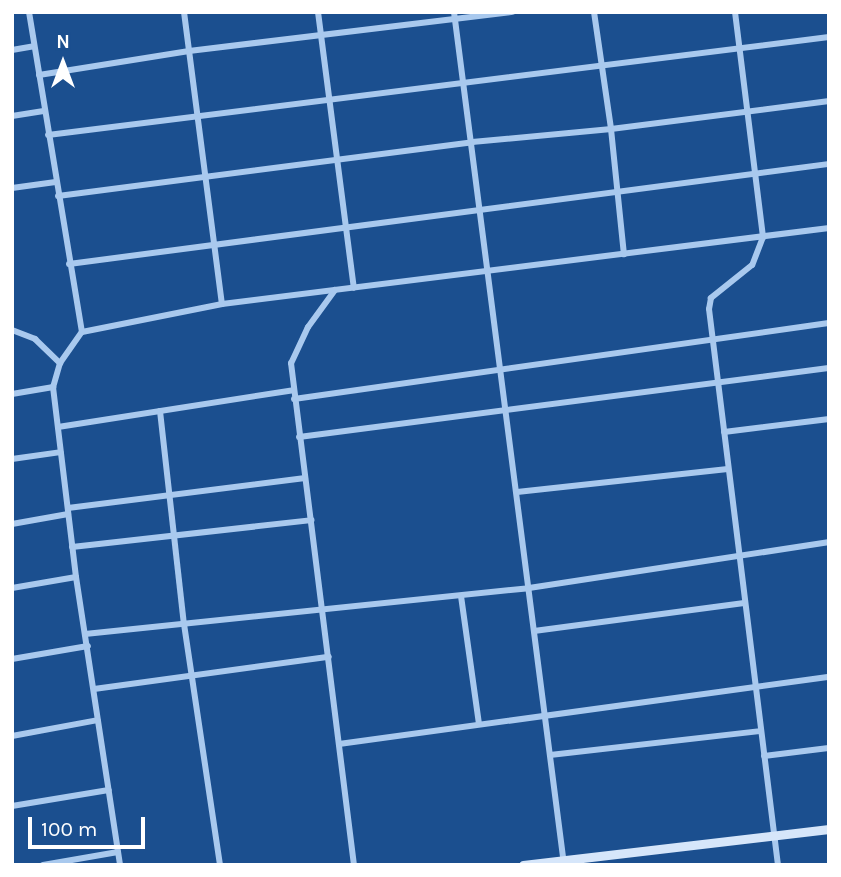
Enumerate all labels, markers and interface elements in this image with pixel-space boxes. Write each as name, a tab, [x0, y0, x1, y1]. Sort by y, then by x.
north arrow	[28, 28, 98, 98]
text: N	[56, 31, 70, 53]
scale bar	[32, 804, 149, 848]
text: 100 m	[41, 817, 98, 841]

